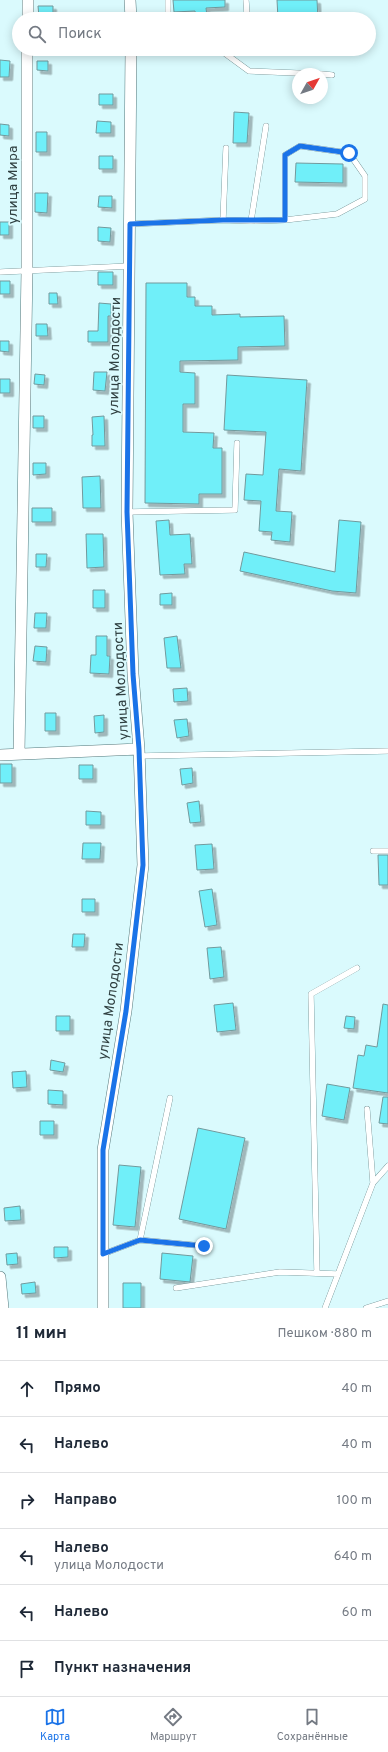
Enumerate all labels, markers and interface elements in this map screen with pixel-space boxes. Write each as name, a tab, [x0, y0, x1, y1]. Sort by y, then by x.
search box	[12, 12, 376, 56]
icon: search	[26, 23, 48, 45]
text: Поиск	[58, 25, 102, 44]
north arrow	[292, 68, 328, 104]
route start	[340, 144, 358, 162]
street label: улица Мира	[5, 146, 22, 224]
street label: улица Молодости	[106, 297, 125, 415]
street label: улица Молодости	[110, 621, 133, 740]
street label: улица Молодости	[95, 941, 128, 1061]
route end	[195, 1237, 213, 1255]
text: 11 мин	[16, 1323, 67, 1345]
text: Пешком · 880 m	[278, 1326, 372, 1342]
icon: ahead	[16, 1378, 38, 1400]
text: Прямо	[54, 1379, 101, 1398]
text: 40 m	[342, 1381, 372, 1397]
icon: left	[16, 1434, 38, 1456]
text: Налево	[54, 1435, 109, 1454]
text: 40 m	[342, 1437, 372, 1453]
icon: right	[16, 1490, 38, 1512]
text: Направо	[54, 1491, 117, 1510]
text: 100 m	[336, 1493, 372, 1509]
text: Налево	[54, 1539, 109, 1558]
icon: left	[16, 1546, 38, 1568]
text: 640 m	[334, 1549, 372, 1565]
text: улица Молодости	[54, 1558, 164, 1574]
icon: left	[16, 1602, 38, 1624]
text: Налево	[54, 1603, 109, 1622]
text: 60 m	[342, 1605, 372, 1621]
icon: arrive	[16, 1658, 38, 1680]
text: Пункт назначения	[54, 1659, 191, 1678]
tab: Карта	[40, 1706, 70, 1744]
tab: Маршрут	[150, 1706, 197, 1744]
tab: Сохранённые	[277, 1706, 348, 1744]

